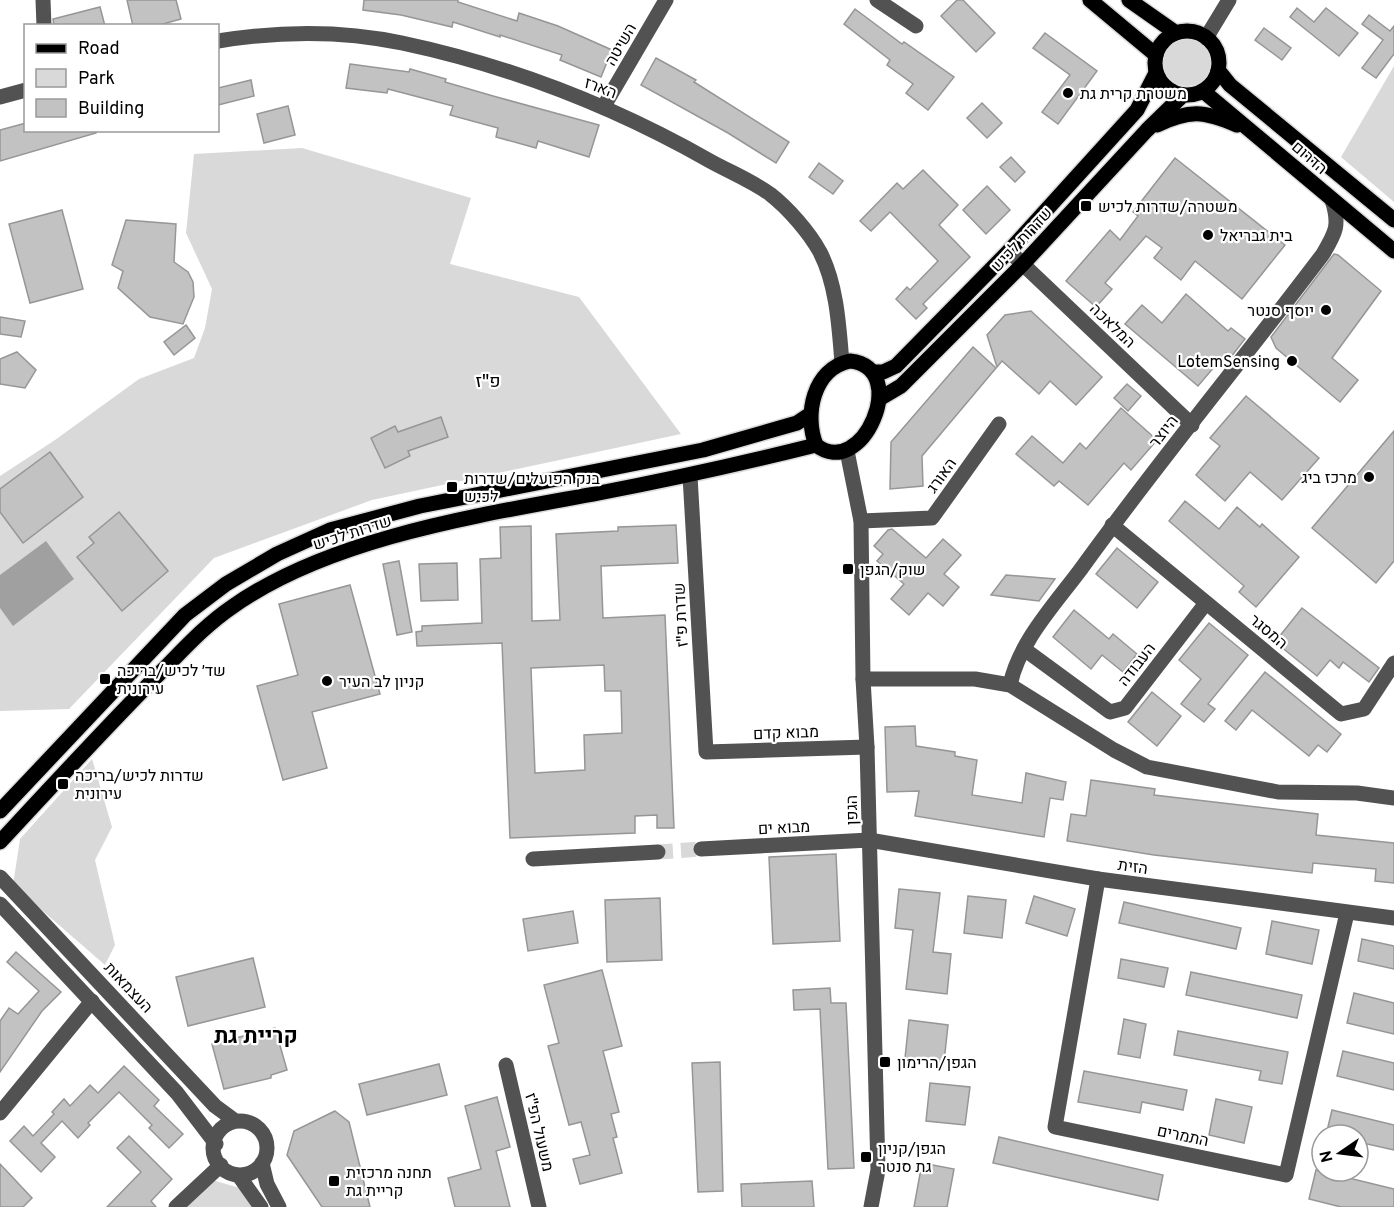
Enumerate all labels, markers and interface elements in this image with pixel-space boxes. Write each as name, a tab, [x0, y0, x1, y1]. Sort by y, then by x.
street label: השיטה	[602, 20, 642, 70]
legend	[24, 24, 219, 132]
text: Road	[78, 38, 120, 61]
text: Park	[78, 68, 115, 91]
street label: הארז	[581, 74, 619, 104]
place label: משטרת קרית גת	[1080, 85, 1187, 105]
marker: משטרת קרית גת	[1061, 86, 1075, 100]
text: Building	[78, 98, 144, 121]
street label: הדרום	[1287, 138, 1331, 179]
place label: משטרה/שדרות לכיש	[1098, 198, 1238, 218]
marker: משטרה/שדרות לכיש	[1079, 199, 1093, 213]
street label: שדרות לכיש	[987, 204, 1058, 277]
place label: בית גבריאל	[1220, 227, 1293, 247]
marker: בית גבריאל	[1201, 228, 1215, 242]
street label: המלאכה	[1085, 300, 1139, 353]
place label: יוסף סנטר	[1247, 302, 1314, 322]
marker: יוסף סנטר	[1319, 303, 1333, 317]
place label: LotemSensing	[1177, 353, 1280, 373]
marker: LotemSensing	[1285, 354, 1299, 368]
district label: פ"ז	[476, 371, 500, 394]
street label: היוצר	[1146, 412, 1183, 452]
street label: האורג	[923, 455, 962, 498]
place label: מרכז ביג	[1302, 469, 1357, 489]
place label: בנק הפועלים/שדרות לכיש	[464, 470, 601, 508]
marker: מרכז ביג	[1362, 470, 1376, 484]
marker: בנק הפועלים/שדרות לכיש	[445, 480, 459, 494]
street label: שדרות לכיש	[311, 512, 395, 556]
place label: שוק/הגפן	[860, 561, 925, 581]
marker: שוק/הגפן	[841, 562, 855, 576]
street label: שדרת פ"ז	[670, 582, 694, 648]
street label: המסגר	[1245, 611, 1291, 654]
street label: העבודה	[1114, 640, 1161, 691]
place label: שד׳ לכיש/בריכה עירונית	[117, 662, 226, 700]
marker: שד׳ לכיש/בריכה עירונית	[98, 672, 112, 686]
place label: קניון לב העיר	[339, 673, 424, 693]
marker: קניון לב העיר	[320, 674, 334, 688]
street label: מבוא קדם	[753, 723, 819, 745]
place label: שדרות לכיש/בריכה עירונית	[75, 767, 204, 805]
marker: שדרות לכיש/בריכה עירונית	[56, 777, 70, 791]
street label: הגפן	[843, 795, 863, 825]
street label: מבוא ים	[757, 818, 811, 840]
street label: הזית	[1117, 856, 1149, 880]
street label: העצמאות	[99, 959, 156, 1018]
district label: קריית גת	[214, 1024, 298, 1051]
place label: הגפן/הרימון	[897, 1054, 977, 1074]
marker: הגפן/הרימון	[878, 1055, 892, 1069]
street label: משעול הפ"ז	[519, 1091, 557, 1174]
street label: התמרים	[1155, 1122, 1210, 1152]
north arrow	[1310, 1123, 1370, 1183]
place label: הגפן/קניון גת סנטר	[878, 1140, 946, 1178]
text: N	[1316, 1148, 1338, 1164]
marker: הגפן/קניון גת סנטר	[859, 1150, 873, 1164]
place label: תחנה מרכזית קריית גת	[346, 1164, 432, 1202]
marker: תחנה מרכזית קריית גת	[327, 1174, 341, 1188]

